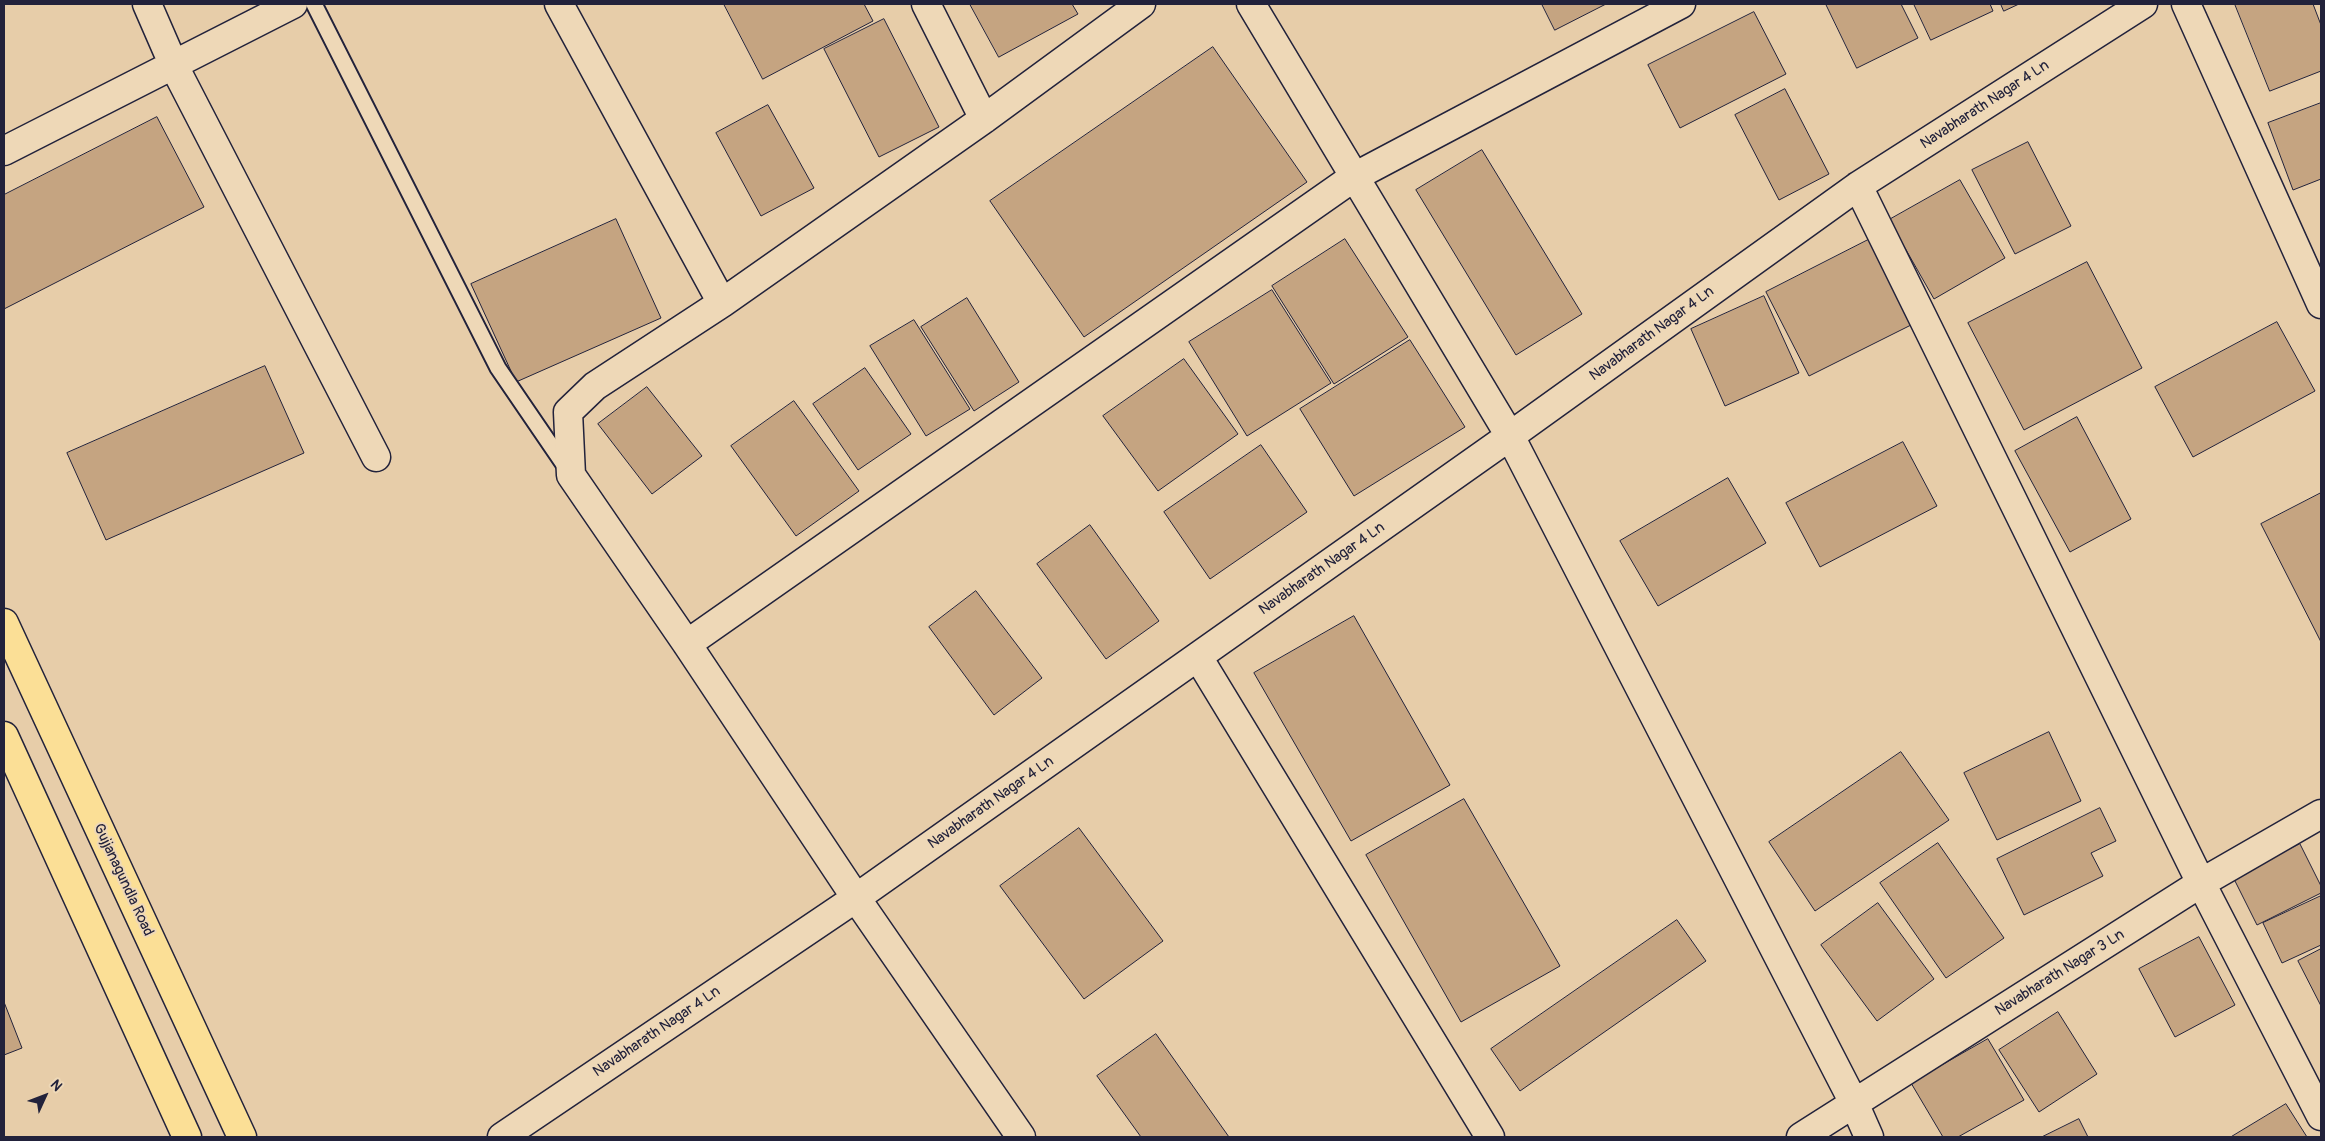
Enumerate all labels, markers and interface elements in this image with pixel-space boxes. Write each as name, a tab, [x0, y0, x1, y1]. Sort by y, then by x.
street label: Navabharath Nagar 4 Ln	[1917, 57, 2053, 153]
street label: Navabharath Nagar 4 Ln	[1586, 283, 1718, 385]
street label: Navabharath Nagar 4 Ln	[1256, 519, 1388, 619]
street label: Navabharath Nagar 4 Ln	[925, 753, 1057, 853]
street label: Gujjanagundla Road	[89, 821, 157, 939]
street label: Navabharath Nagar 3 Ln	[1992, 926, 2128, 1020]
street label: Navabharath Nagar 4 Ln	[590, 983, 724, 1081]
north arrow	[20, 1071, 70, 1121]
text: N	[47, 1076, 66, 1095]

